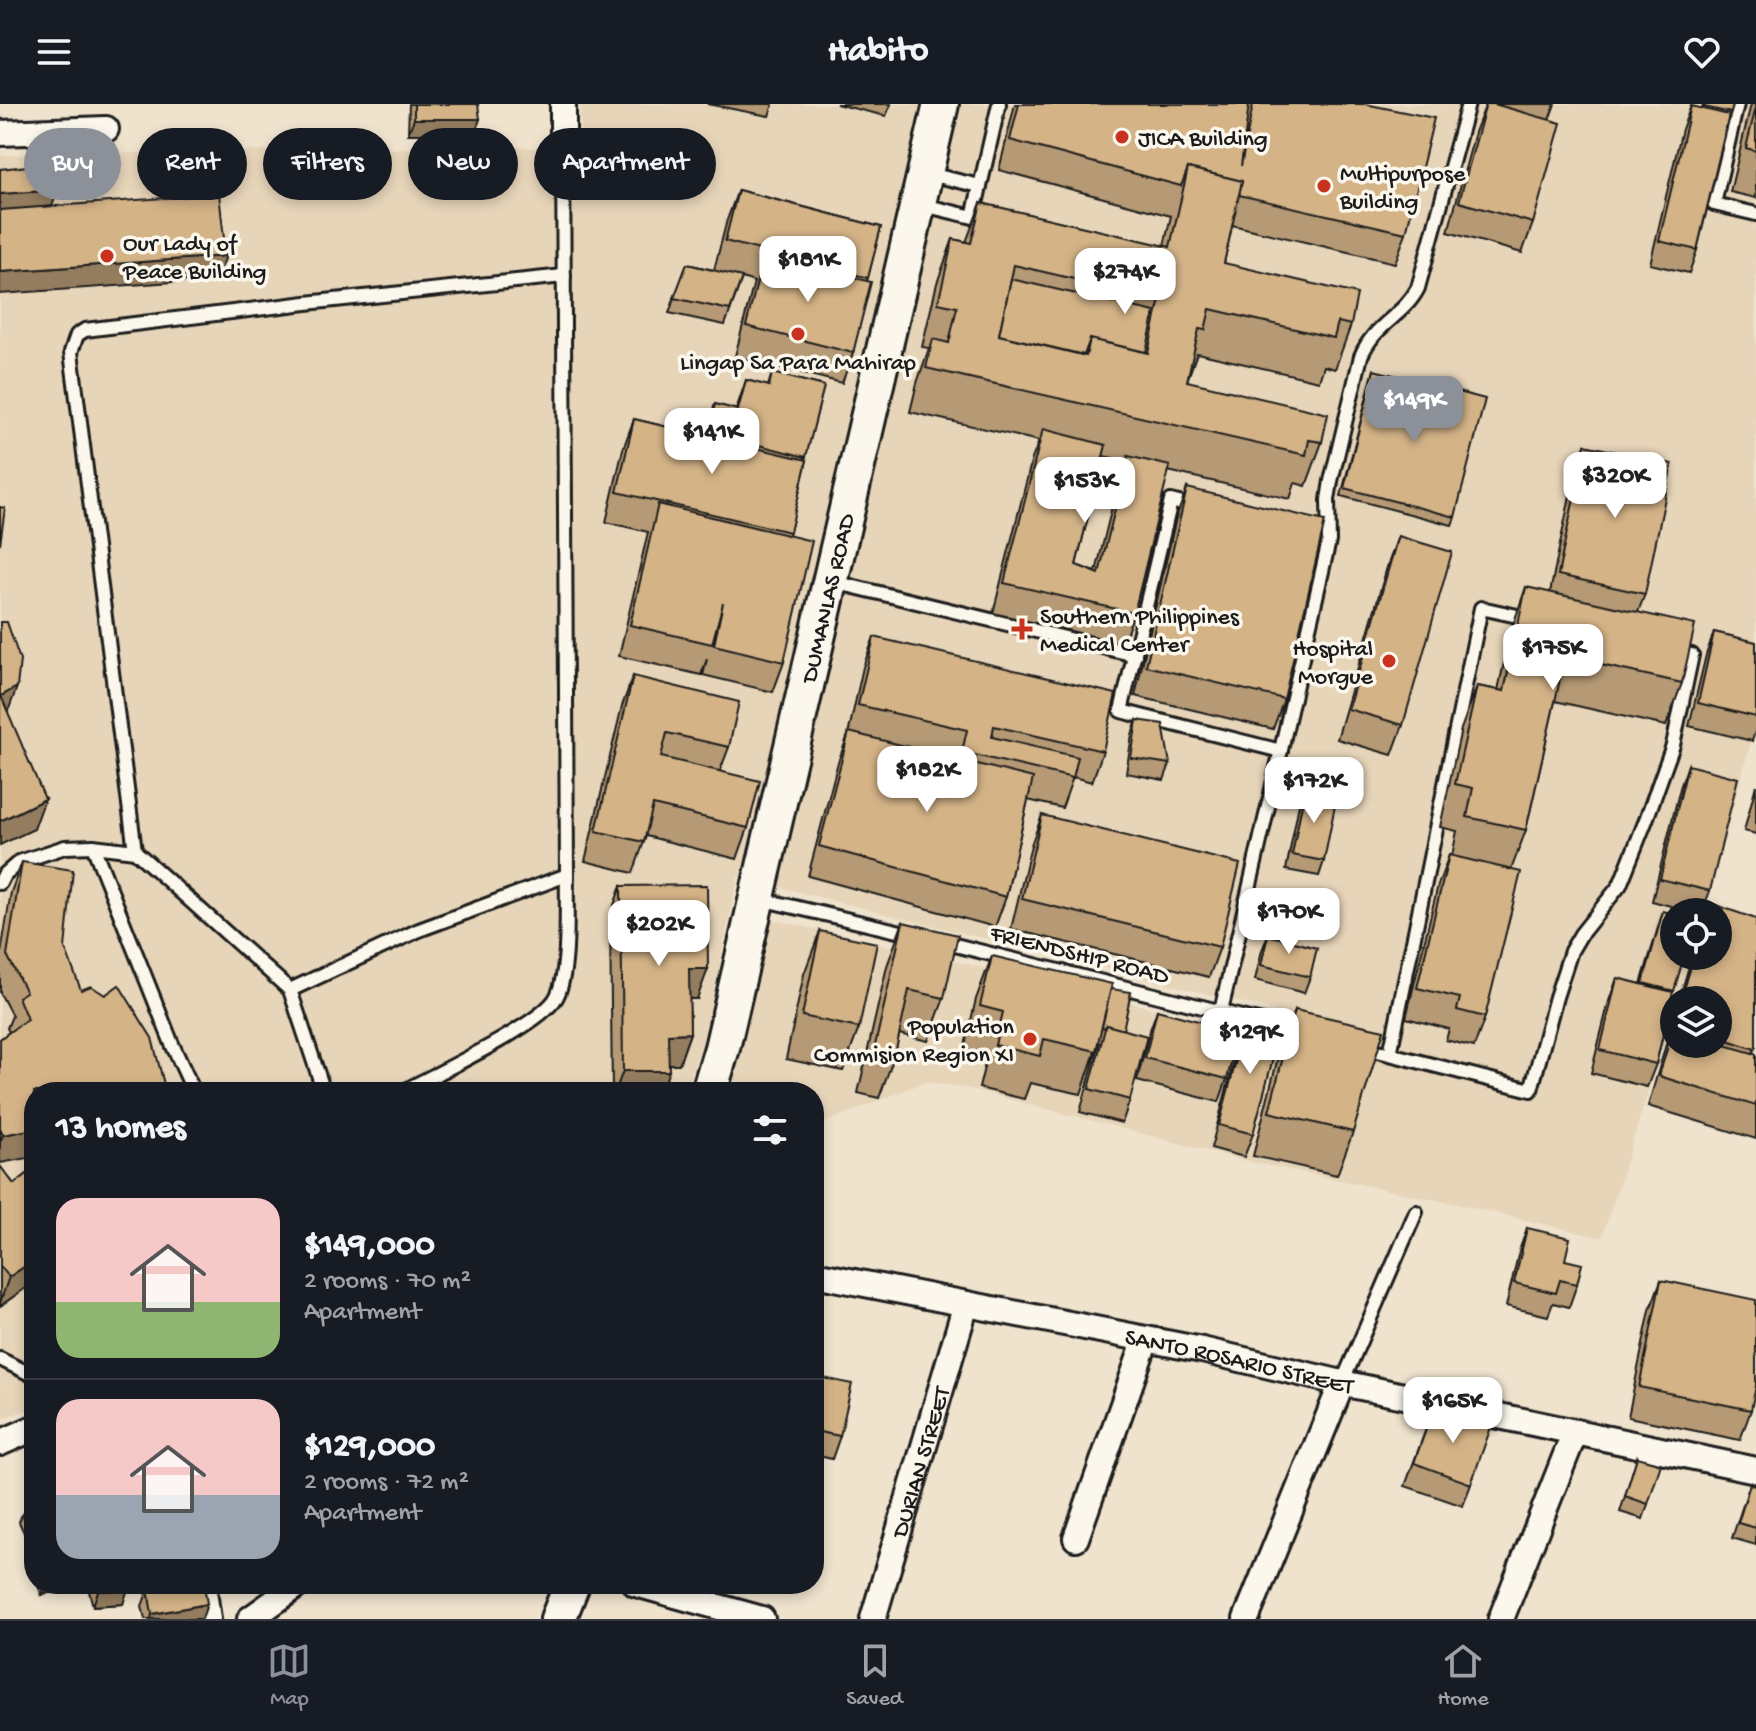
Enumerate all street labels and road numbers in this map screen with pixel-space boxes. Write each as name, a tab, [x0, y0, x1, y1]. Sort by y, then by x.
street label: DUMANLAS ROAD	[796, 511, 864, 688]
street label: FRIENDSHIP ROAD	[986, 920, 1172, 993]
street label: SANTO ROSARIO STREET	[1122, 1324, 1357, 1403]
street label: DURIAN STREET	[886, 1382, 959, 1543]

